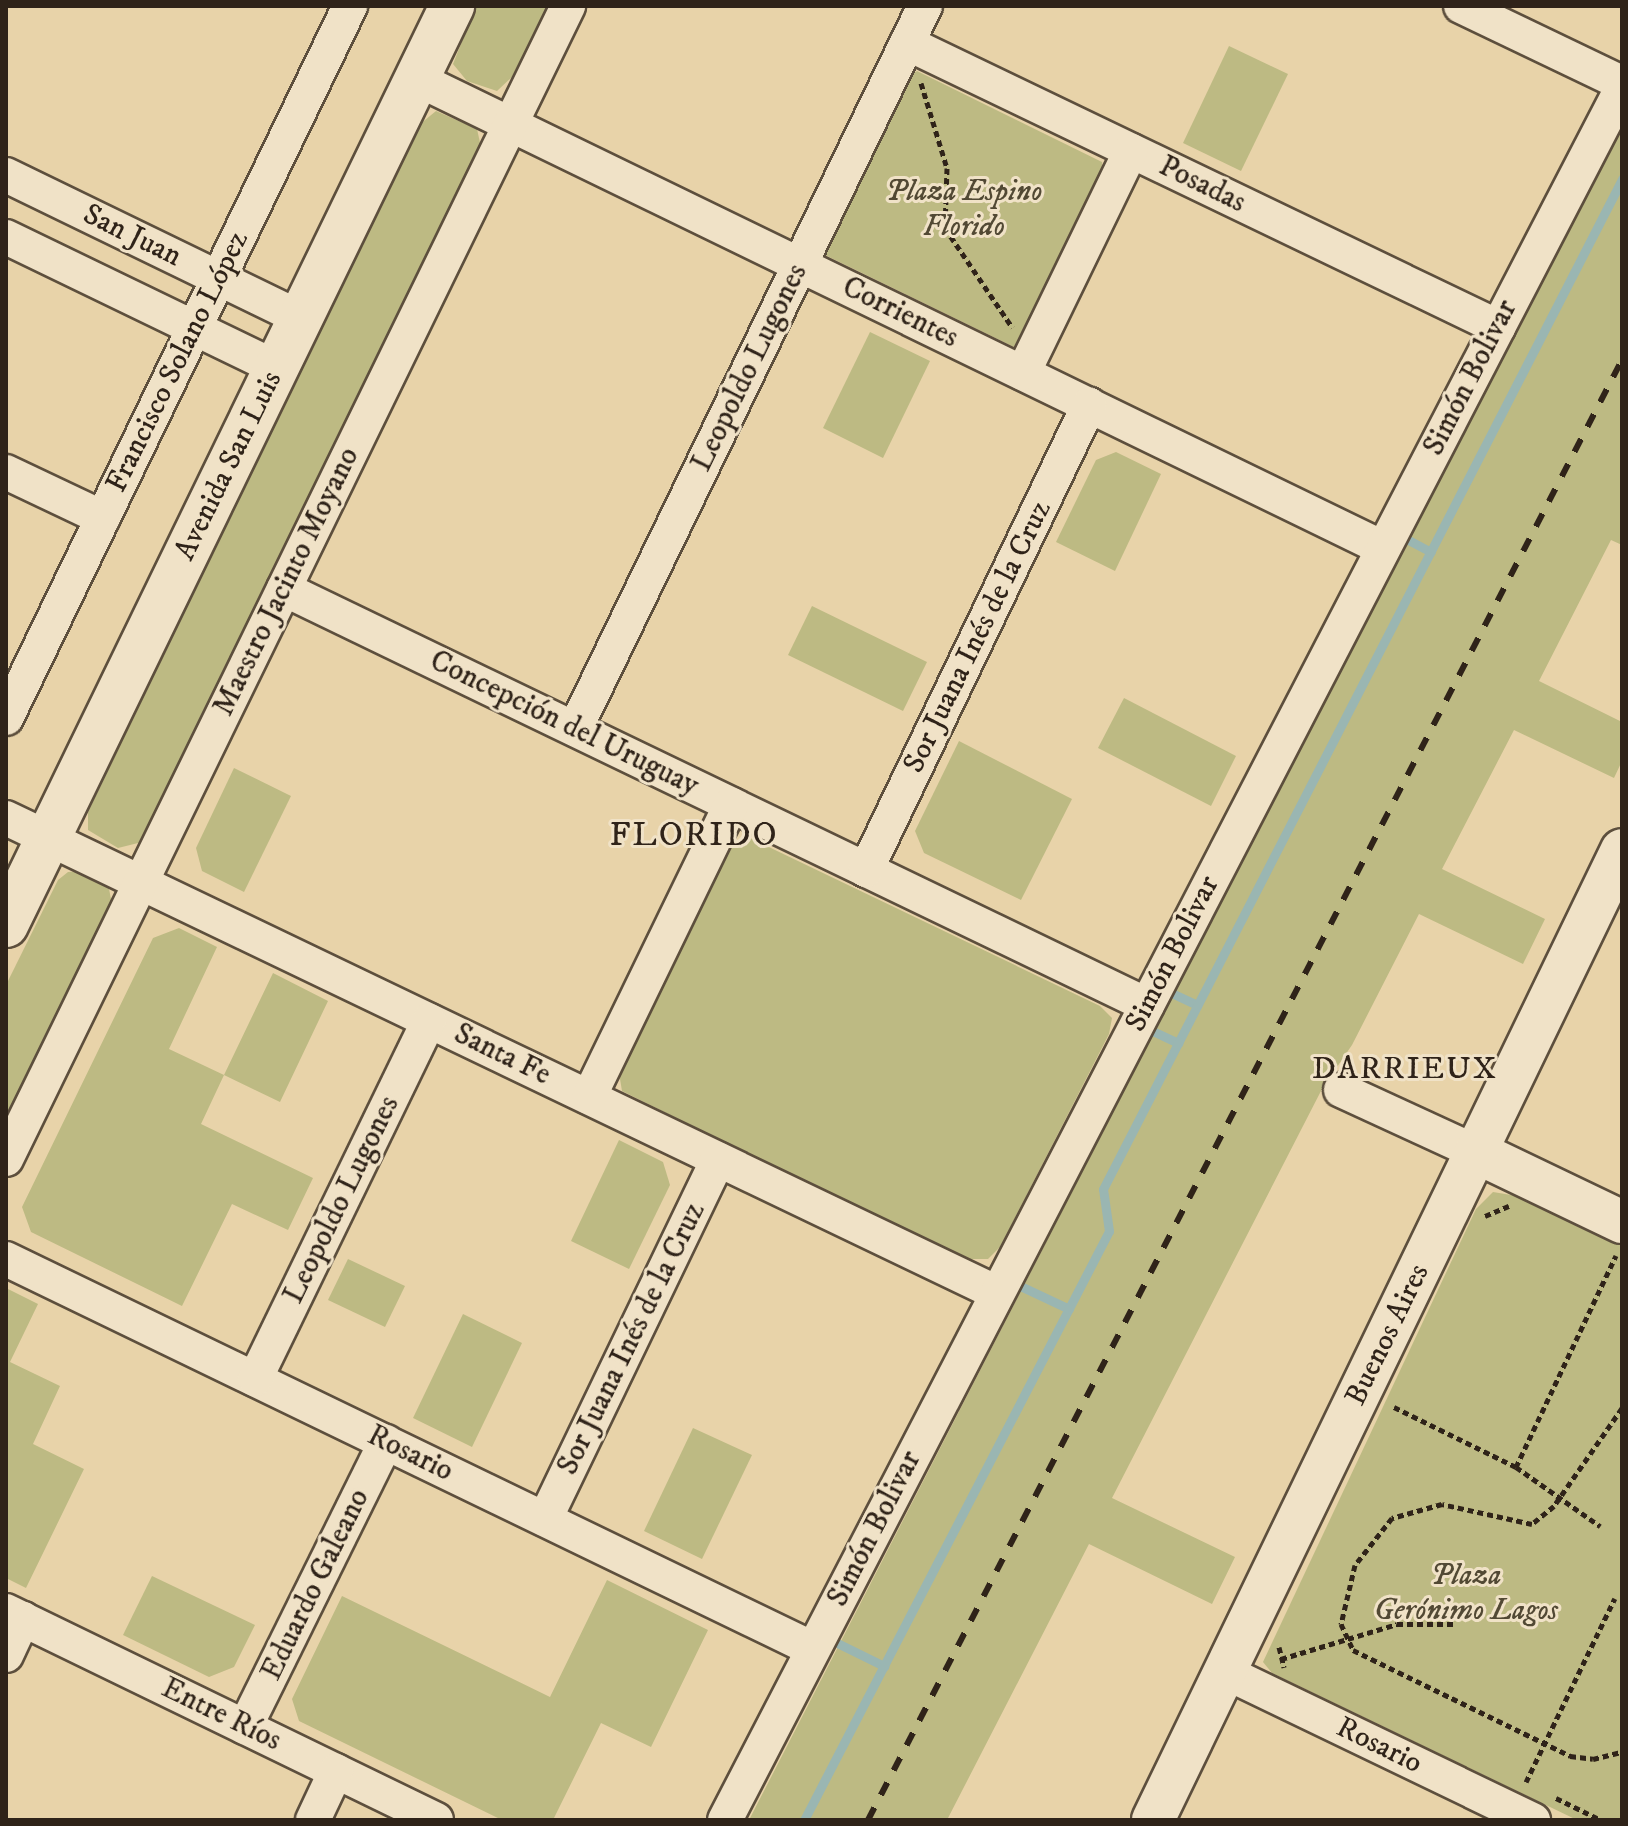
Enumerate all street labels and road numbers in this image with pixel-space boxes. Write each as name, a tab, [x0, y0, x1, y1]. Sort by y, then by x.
street label: Posadas	[1153, 149, 1251, 221]
street label: San Juan	[77, 197, 187, 275]
street label: Francisco Solano López	[99, 225, 257, 499]
street label: Leopoldo Lugones	[684, 258, 816, 478]
street label: Corrientes	[836, 270, 964, 356]
street label: Simón Bolivar	[1416, 294, 1526, 462]
street label: Avenida San Luis	[168, 366, 290, 566]
street label: Maestro Jacinto Moyano	[206, 442, 368, 722]
street label: Sor Juana Inés de la Cruz	[896, 495, 1060, 779]
street label: Concepción del Uruguay	[424, 643, 704, 805]
street label: Simón Bolivar	[1118, 870, 1228, 1038]
street label: Santa Fe	[448, 1016, 556, 1094]
street label: Leopoldo Lugones	[276, 1090, 408, 1310]
street label: Sor Juana Inés de la Cruz	[550, 1197, 714, 1481]
street label: Buenos Aires	[1338, 1258, 1438, 1412]
street label: Rosario	[361, 1418, 459, 1490]
street label: Simón Bolivar	[820, 1445, 930, 1613]
street label: Eduardo Galeano	[254, 1483, 378, 1687]
street label: Entre Ríos	[155, 1671, 287, 1759]
street label: Rosario	[1330, 1710, 1428, 1782]

